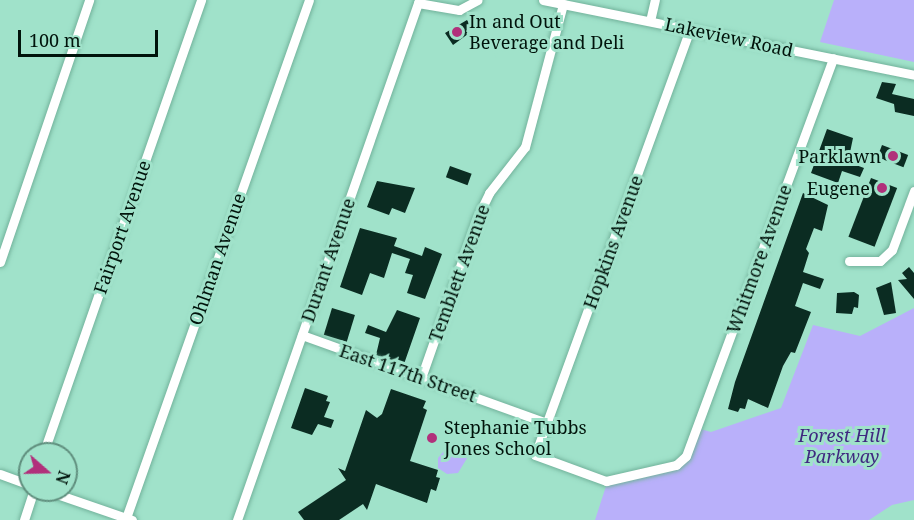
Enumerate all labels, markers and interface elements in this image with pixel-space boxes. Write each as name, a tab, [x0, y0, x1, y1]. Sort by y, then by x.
place label: In and Out Beverage and Deli	[469, 11, 624, 54]
street label: Lakeview Road	[663, 13, 795, 61]
scale bar	[21, 18, 160, 56]
marker: In and Out Beverage and Deli	[450, 25, 464, 39]
text: 100 m	[29, 28, 81, 52]
place label: Parklawn	[798, 145, 881, 167]
marker: Parklawn	[886, 149, 900, 163]
street label: Fairport Avenue	[89, 158, 155, 296]
street label: Hopkins Avenue	[579, 172, 647, 312]
place label: Eugene	[807, 177, 870, 199]
marker: Eugene	[875, 181, 889, 195]
street label: Whitmore Avenue	[722, 182, 796, 336]
street label: Ohlman Avenue	[184, 190, 250, 328]
street label: Durant Avenue	[297, 195, 359, 325]
street label: Temblett Avenue	[424, 201, 494, 345]
street label: East 117th Street	[337, 339, 479, 407]
place label: Stephanie Tubbs Jones School	[444, 417, 587, 460]
park label: Forest Hill Parkway	[798, 425, 886, 468]
marker: Stephanie Tubbs Jones School	[425, 431, 439, 445]
north arrow	[18, 442, 78, 502]
text: N	[51, 468, 76, 487]

